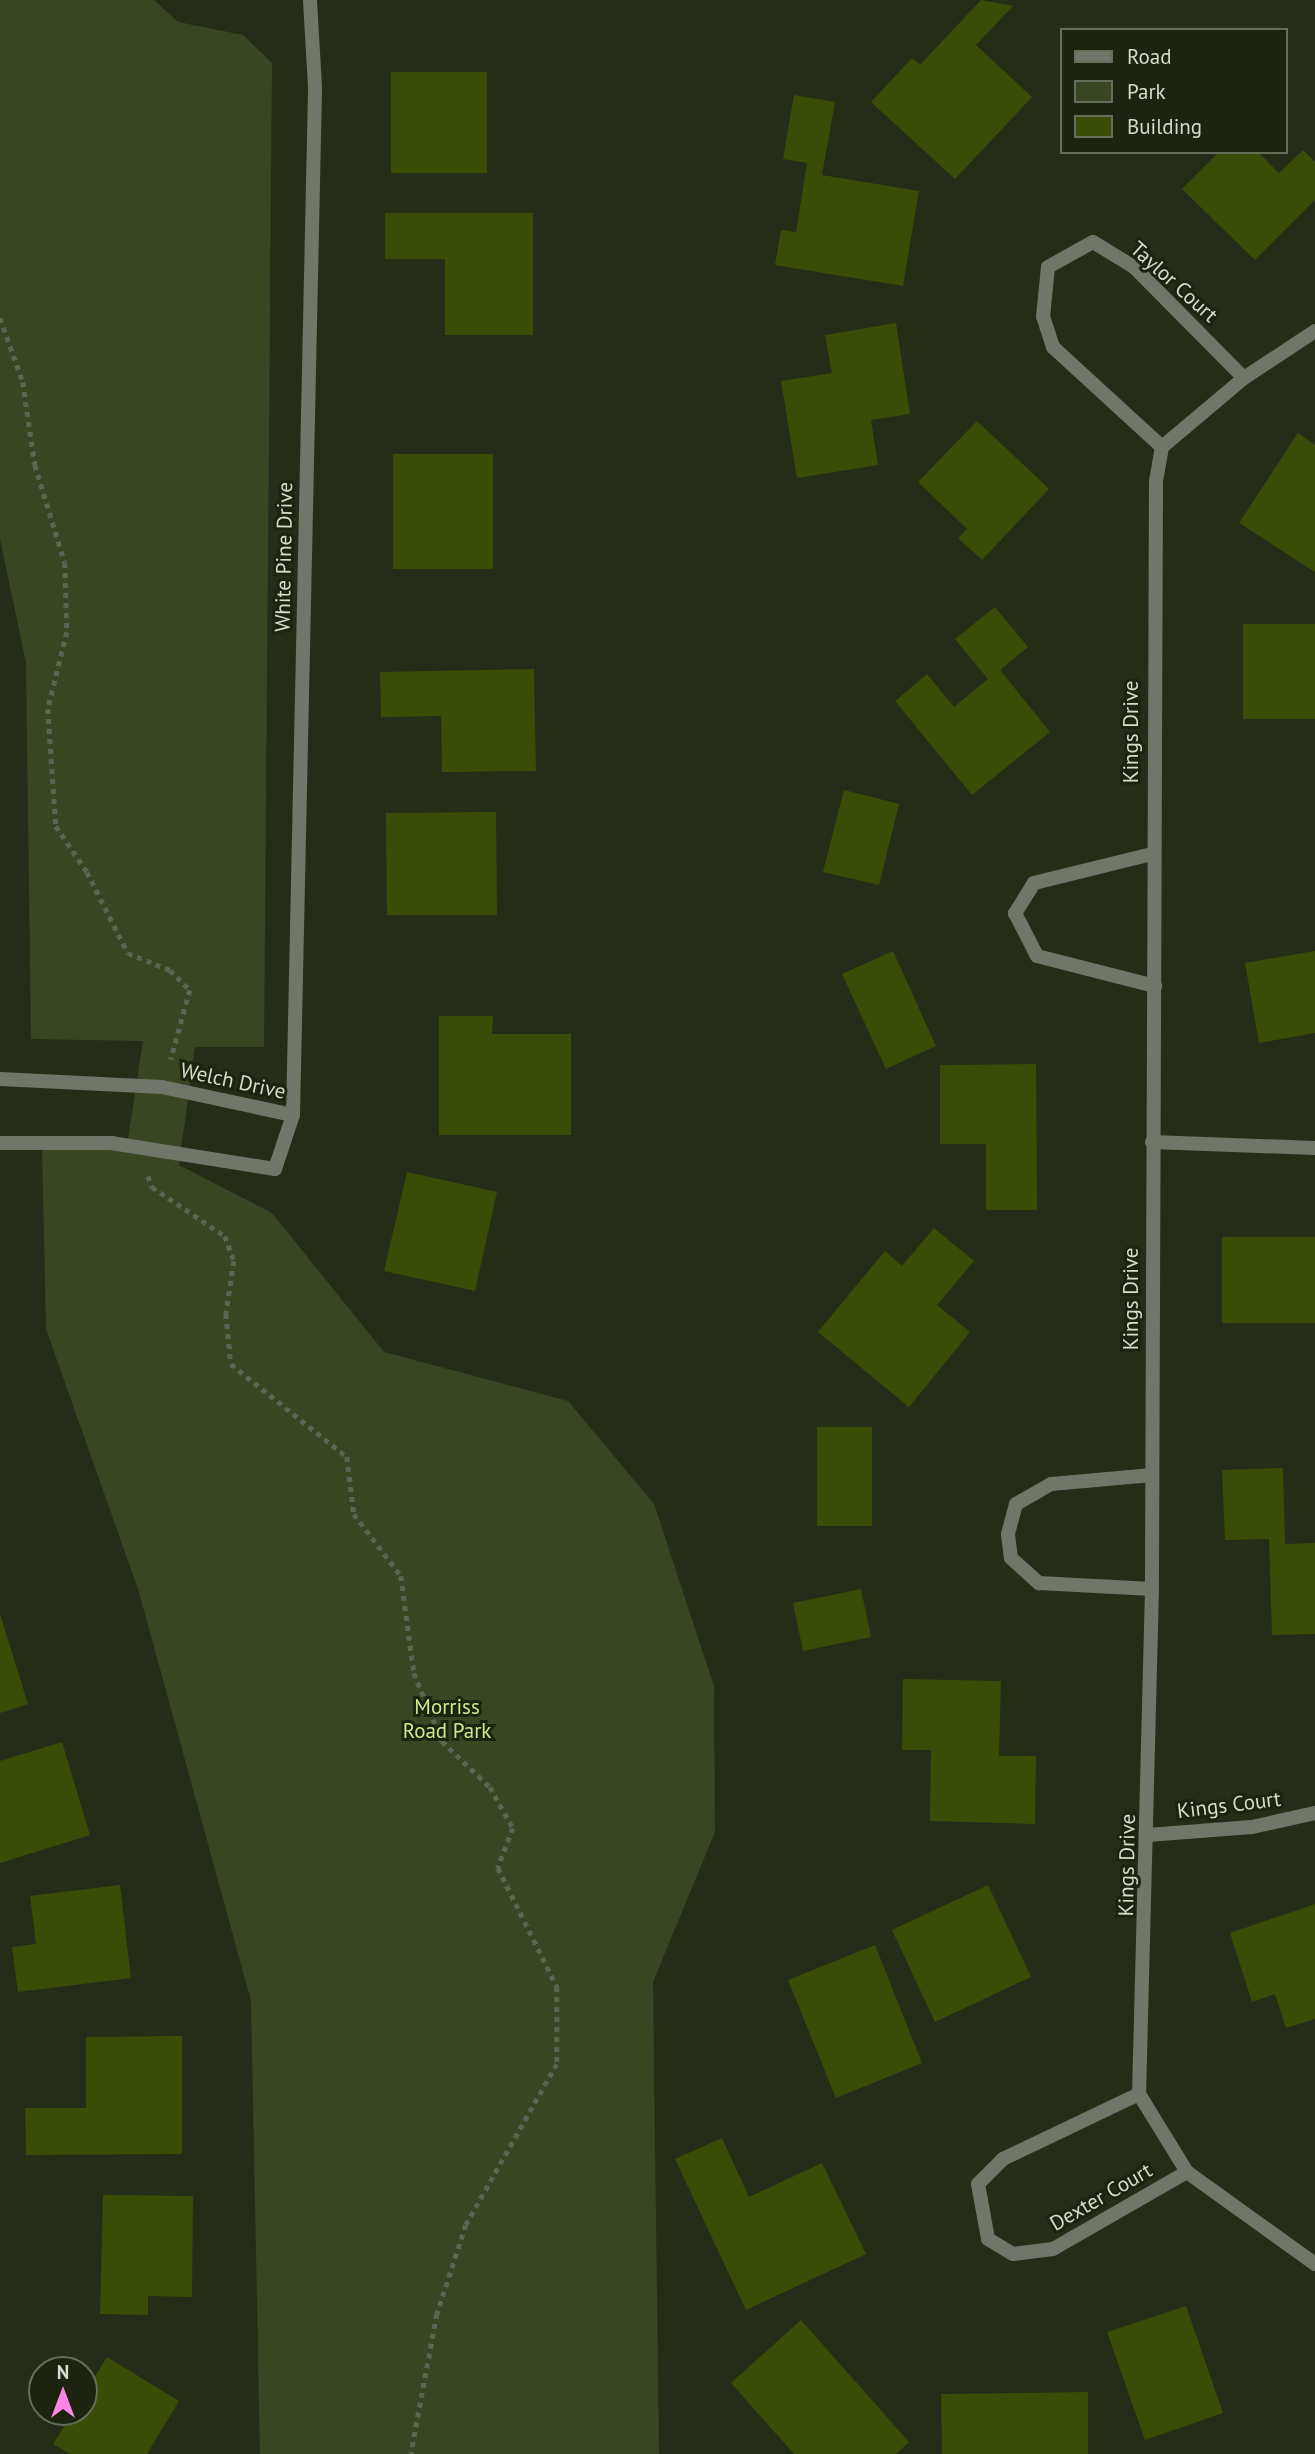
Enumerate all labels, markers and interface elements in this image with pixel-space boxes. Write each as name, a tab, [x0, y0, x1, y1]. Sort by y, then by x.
legend	[1060, 28, 1287, 154]
text: Road	[1127, 43, 1171, 70]
text: Park	[1127, 78, 1166, 105]
text: Building	[1127, 113, 1202, 140]
street label: Taylor Court	[1125, 236, 1223, 328]
street label: White Pine Drive	[270, 482, 298, 632]
street label: Kings Drive	[1118, 681, 1144, 783]
street label: Welch Drive	[178, 1058, 288, 1104]
street label: Kings Drive	[1118, 1248, 1144, 1350]
park label: Morriss Road Park	[403, 1694, 491, 1744]
street label: Kings Court	[1176, 1786, 1282, 1824]
street label: Kings Drive	[1114, 1813, 1140, 1917]
street label: Dexter Court	[1045, 2158, 1157, 2236]
north arrow	[28, 2356, 98, 2426]
text: N	[57, 2360, 69, 2384]

